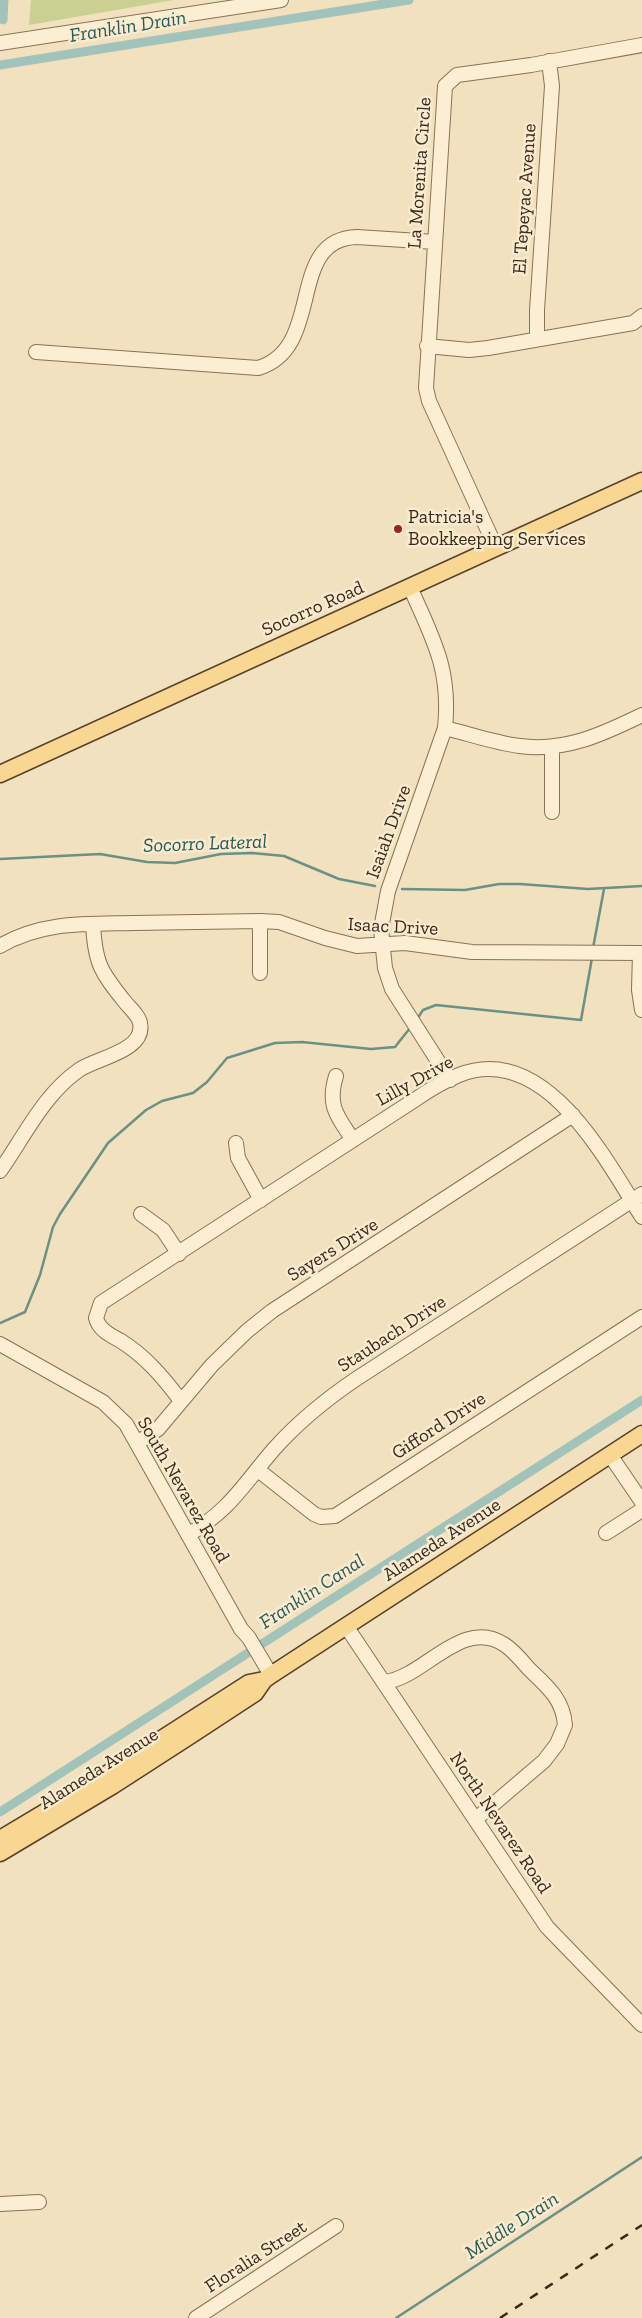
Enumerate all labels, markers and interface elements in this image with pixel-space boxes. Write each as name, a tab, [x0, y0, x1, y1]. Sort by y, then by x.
water label: Franklin Drain	[68, 6, 188, 48]
street label: La Morenita Circle	[403, 96, 437, 250]
street label: El Tepeyac Avenue	[508, 123, 542, 275]
place label: Patricia's Bookkeeping Services	[408, 507, 586, 551]
marker: Patricia's Bookkeeping Services	[392, 523, 404, 535]
street label: Socorro Road	[258, 576, 368, 642]
street label: Isaiah Drive	[362, 782, 416, 882]
water label: Socorro Lateral	[143, 830, 267, 858]
street label: Isaac Drive	[347, 913, 439, 941]
street label: Lilly Drive	[373, 1051, 457, 1111]
street label: Sayers Drive	[283, 1213, 383, 1287]
street label: Staubach Drive	[333, 1290, 451, 1378]
street label: Gifford Drive	[388, 1387, 490, 1465]
street label: South Nevarez Road	[132, 1413, 234, 1567]
street label: Alameda Avenue	[379, 1493, 505, 1587]
water label: Franklin Canal	[255, 1549, 369, 1635]
street label: Alameda Avenue	[35, 1723, 163, 1815]
street label: North Nevarez Road	[444, 1748, 556, 1898]
water label: Middle Drain	[461, 2187, 563, 2265]
street label: Floralia Street	[201, 2216, 311, 2298]

